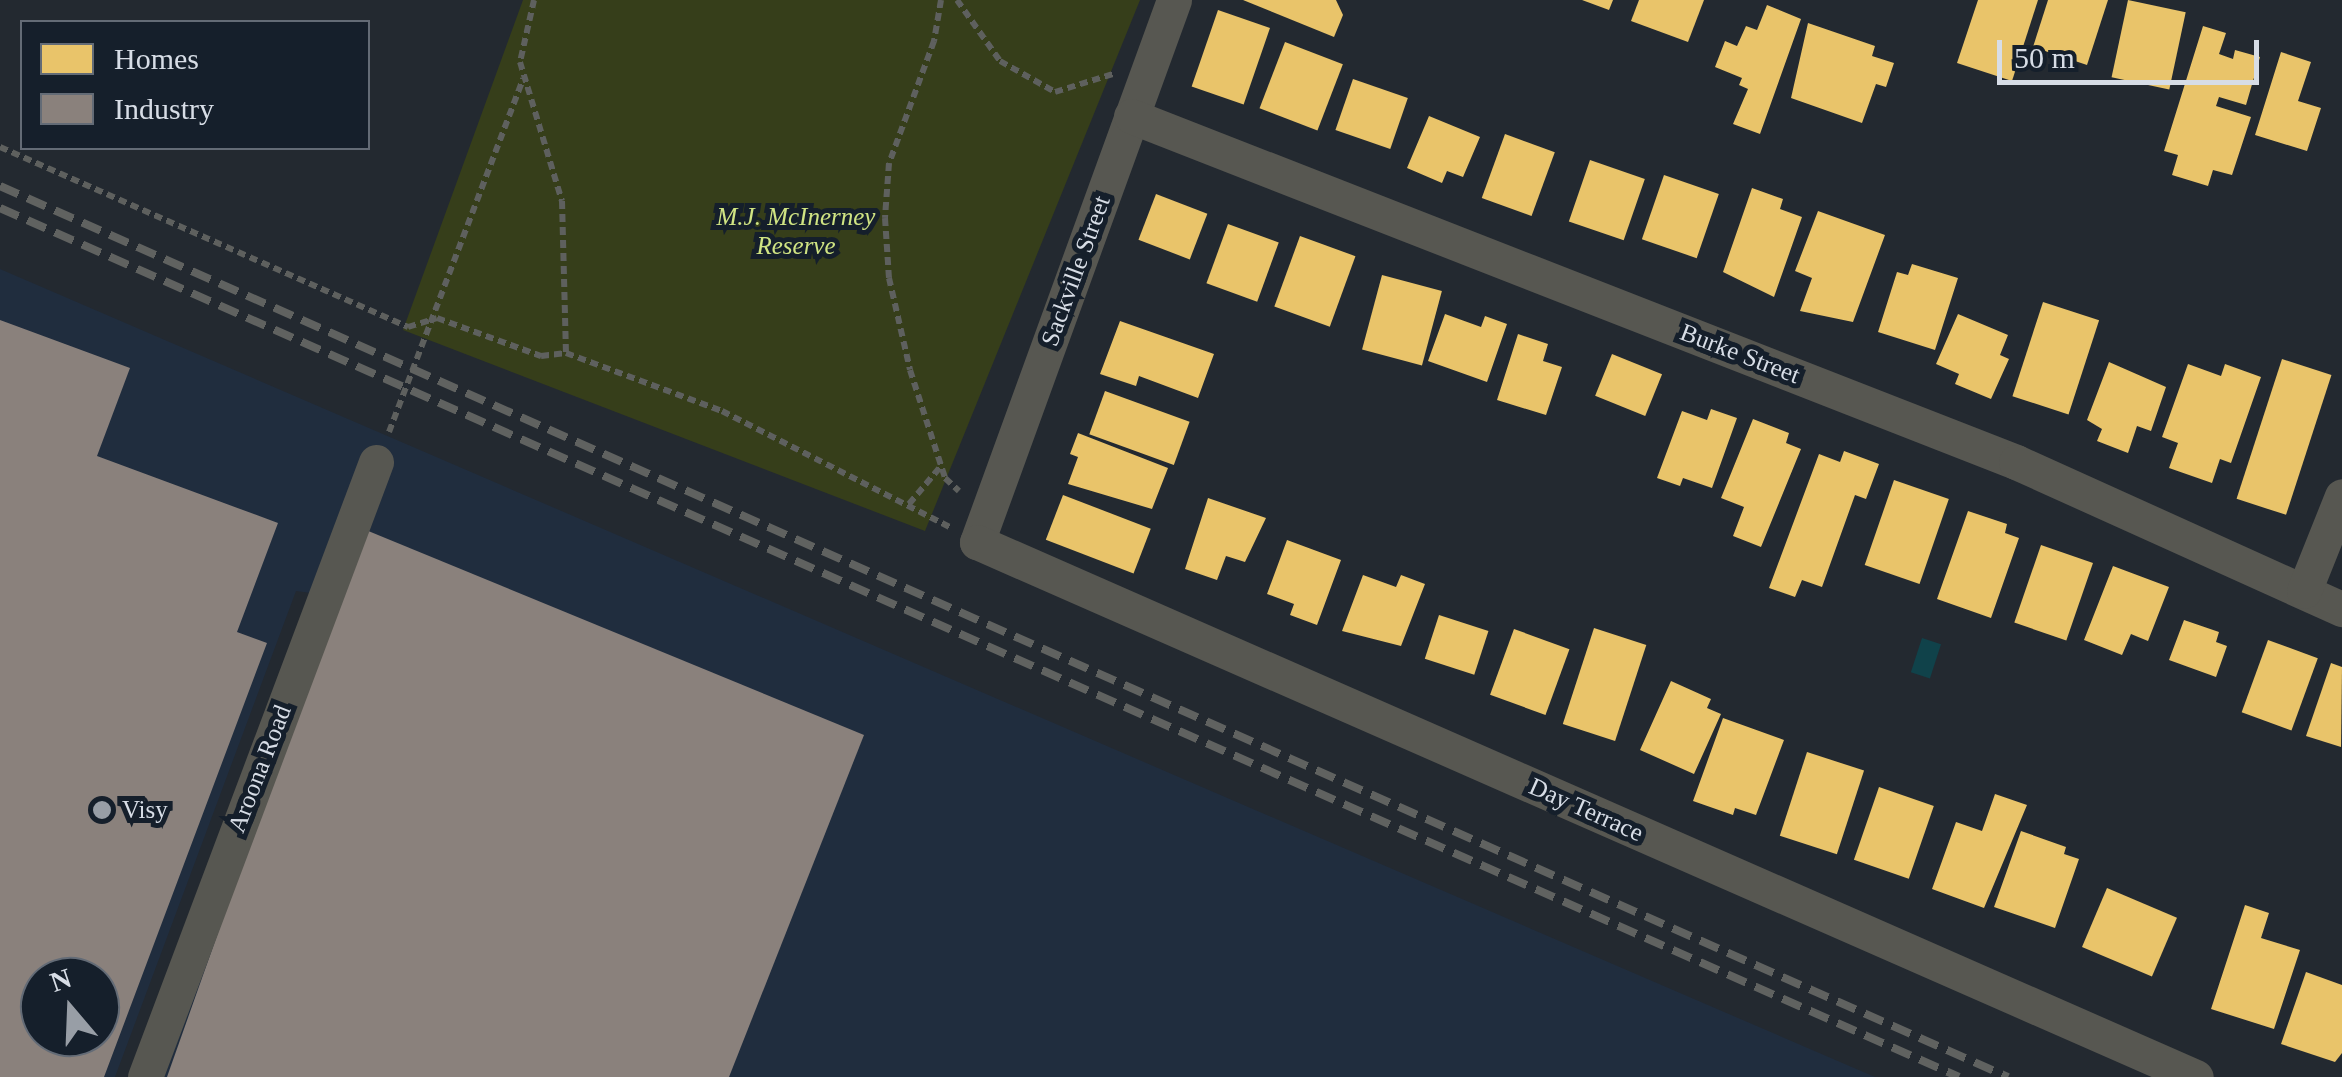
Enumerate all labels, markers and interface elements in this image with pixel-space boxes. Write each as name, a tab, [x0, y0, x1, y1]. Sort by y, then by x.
legend	[20, 20, 370, 150]
scale bar	[2002, 20, 2264, 82]
text: 50 m	[2014, 41, 2075, 74]
text: Homes	[114, 42, 199, 75]
text: Industry	[114, 92, 214, 125]
street label: Sackville Street	[1035, 192, 1117, 350]
park label: M.J. McInerney Reserve	[717, 203, 875, 262]
street label: Burke Street	[1676, 317, 1804, 391]
street label: Aroona Road	[222, 701, 298, 837]
street label: Day Terrace	[1524, 771, 1648, 849]
place label: Visy	[122, 795, 168, 825]
marker: Visy	[91, 799, 113, 821]
north arrow	[20, 957, 120, 1057]
text: N	[46, 962, 75, 998]

